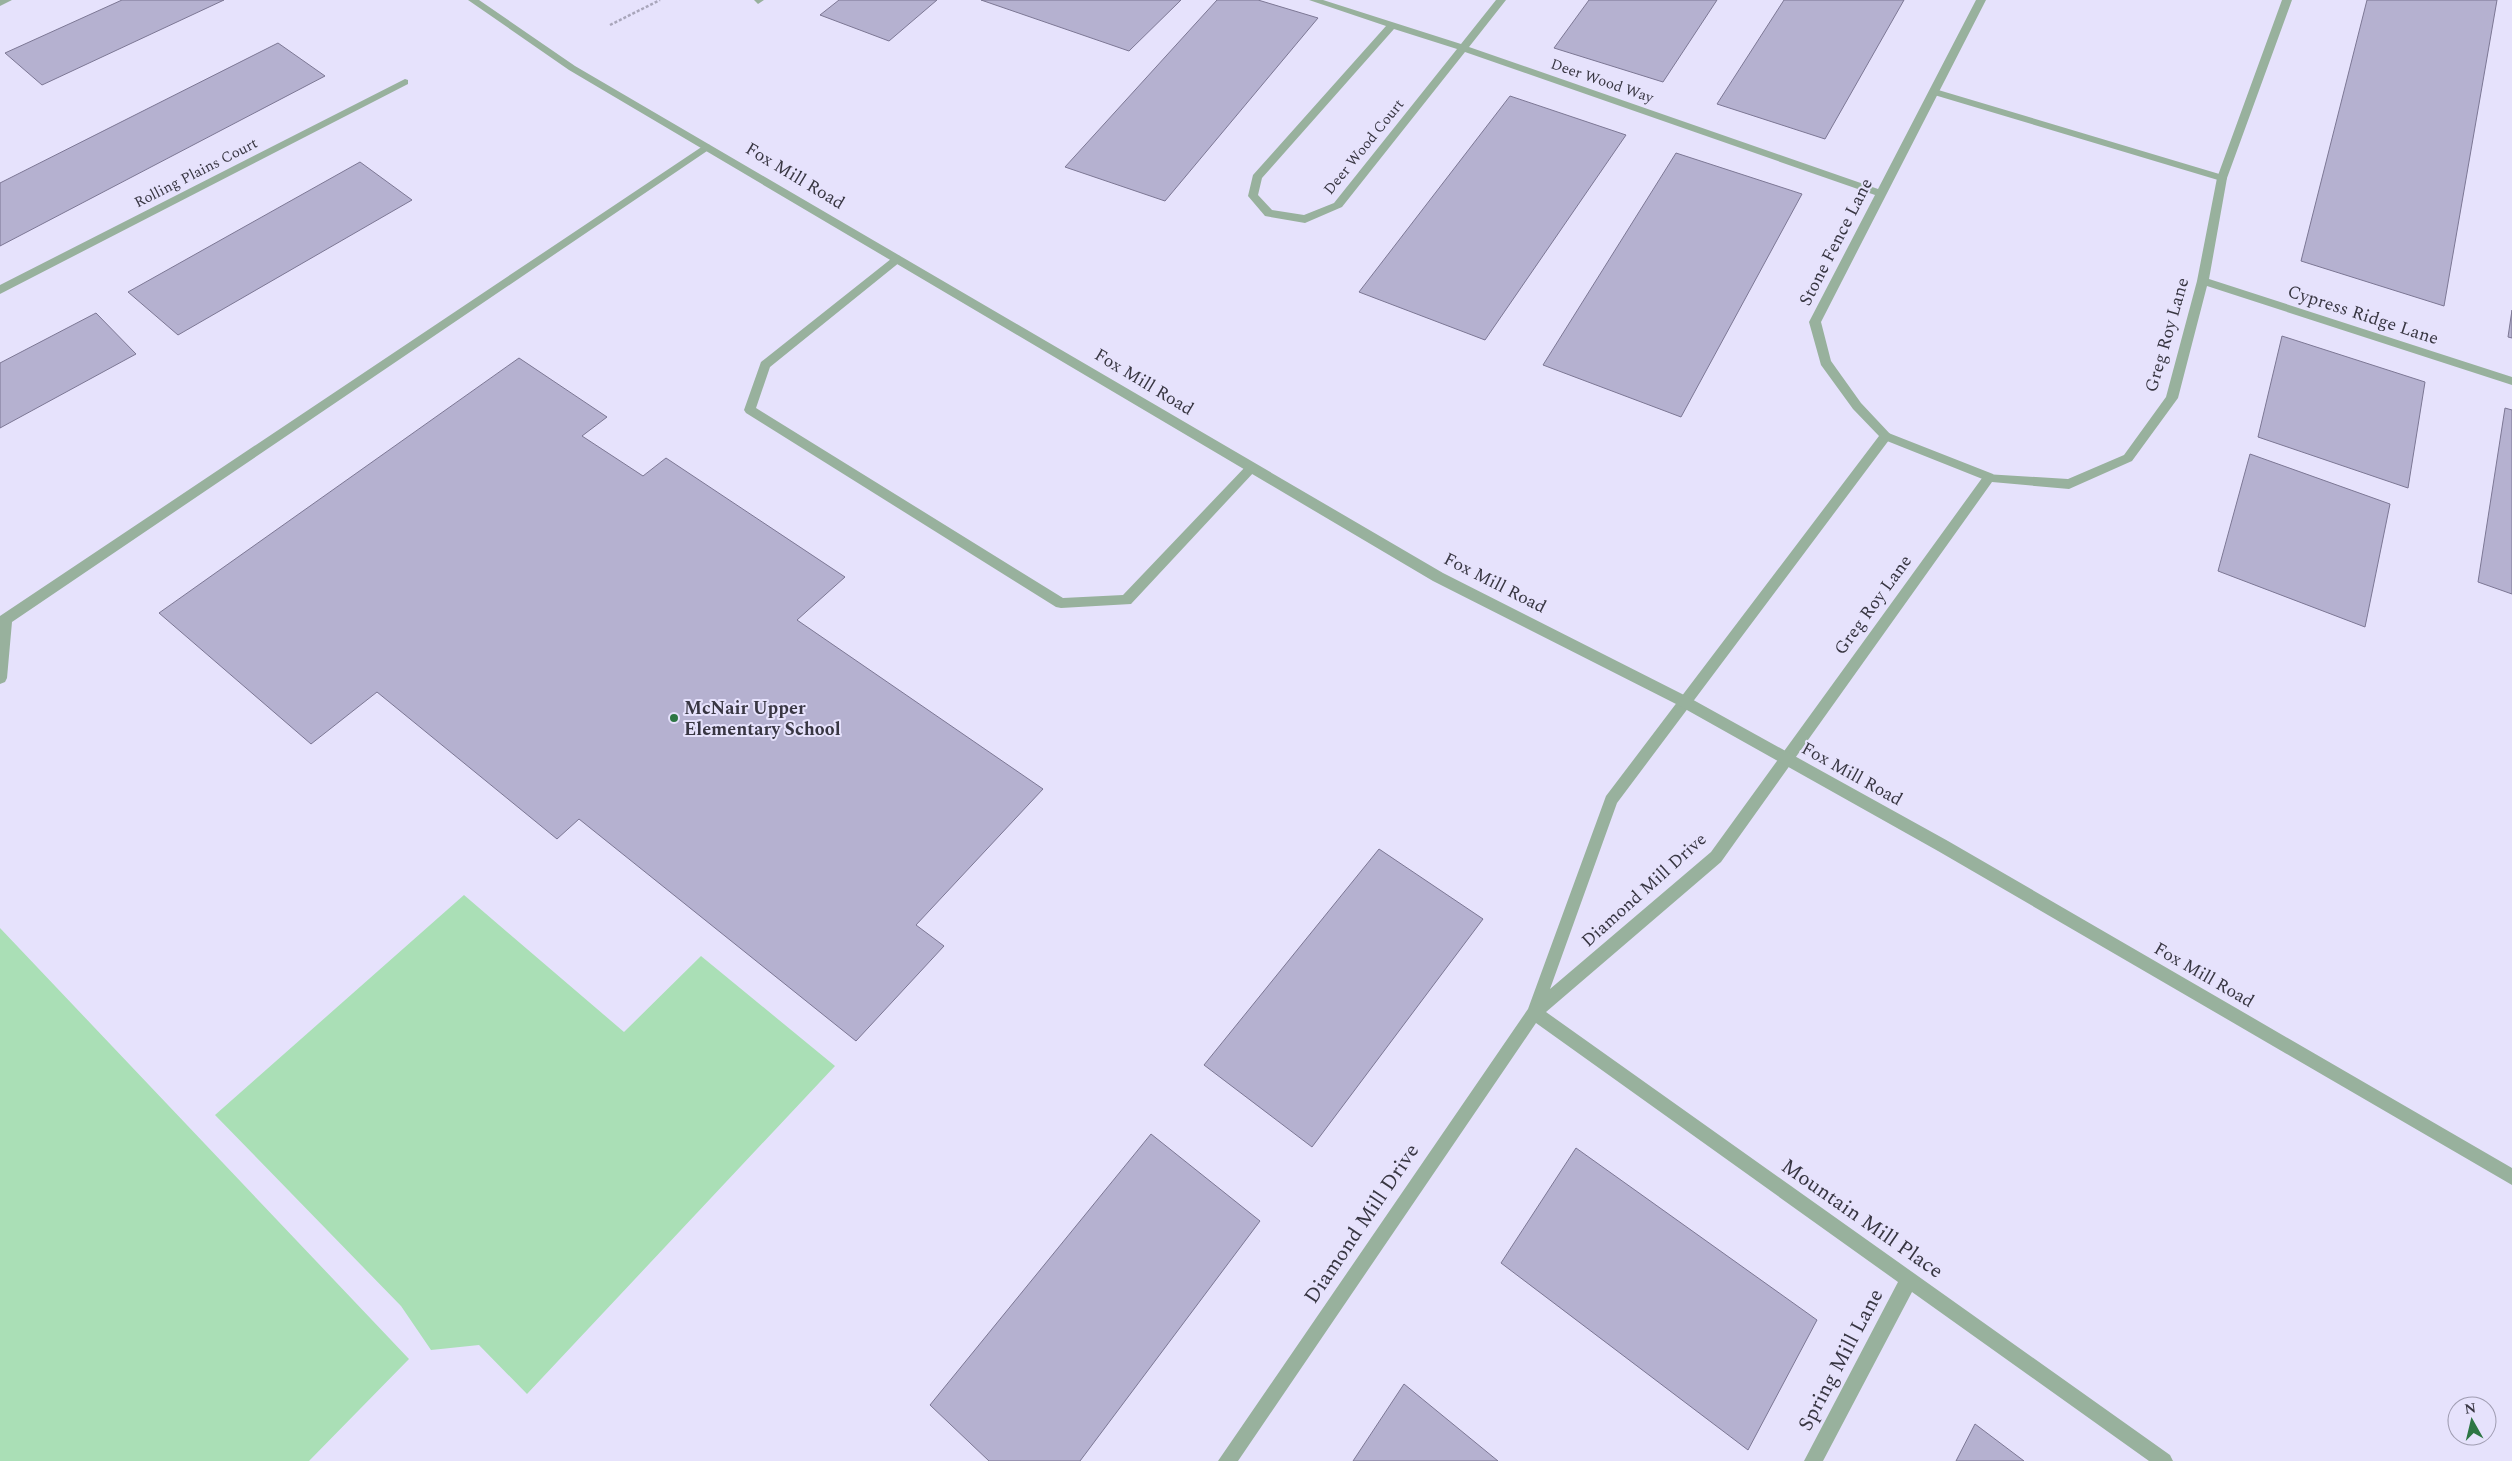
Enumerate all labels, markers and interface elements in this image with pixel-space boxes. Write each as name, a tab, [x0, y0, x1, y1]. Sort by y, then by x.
street label: Deer Wood Way	[1547, 53, 1657, 110]
street label: Deer Wood Court	[1318, 94, 1410, 200]
street label: Rolling Plains Court	[130, 132, 262, 214]
street label: Fox Mill Road	[740, 136, 850, 216]
street label: Stone Fence Lane	[1792, 173, 1880, 311]
street label: Greg Roy Lane	[2138, 274, 2196, 396]
street label: Cypress Ridge Lane	[2284, 278, 2442, 352]
street label: Fox Mill Road	[1089, 342, 1199, 422]
street label: Fox Mill Road	[1439, 546, 1551, 620]
street label: Greg Roy Lane	[1827, 549, 1919, 661]
place label: McNair Upper Elementary School	[684, 695, 841, 743]
marker: McNair Upper Elementary School	[668, 712, 680, 724]
street label: Fox Mill Road	[1796, 735, 1908, 813]
street label: Diamond Mill Drive	[1575, 826, 1713, 954]
street label: Fox Mill Road	[2149, 935, 2259, 1015]
street label: Diamond Mill Drive	[1296, 1137, 1428, 1311]
street label: Mountain Mill Place	[1774, 1151, 1950, 1287]
street label: Spring Mill Lane	[1790, 1283, 1892, 1437]
north arrow	[2447, 1396, 2497, 1446]
text: N	[2463, 1397, 2477, 1420]

